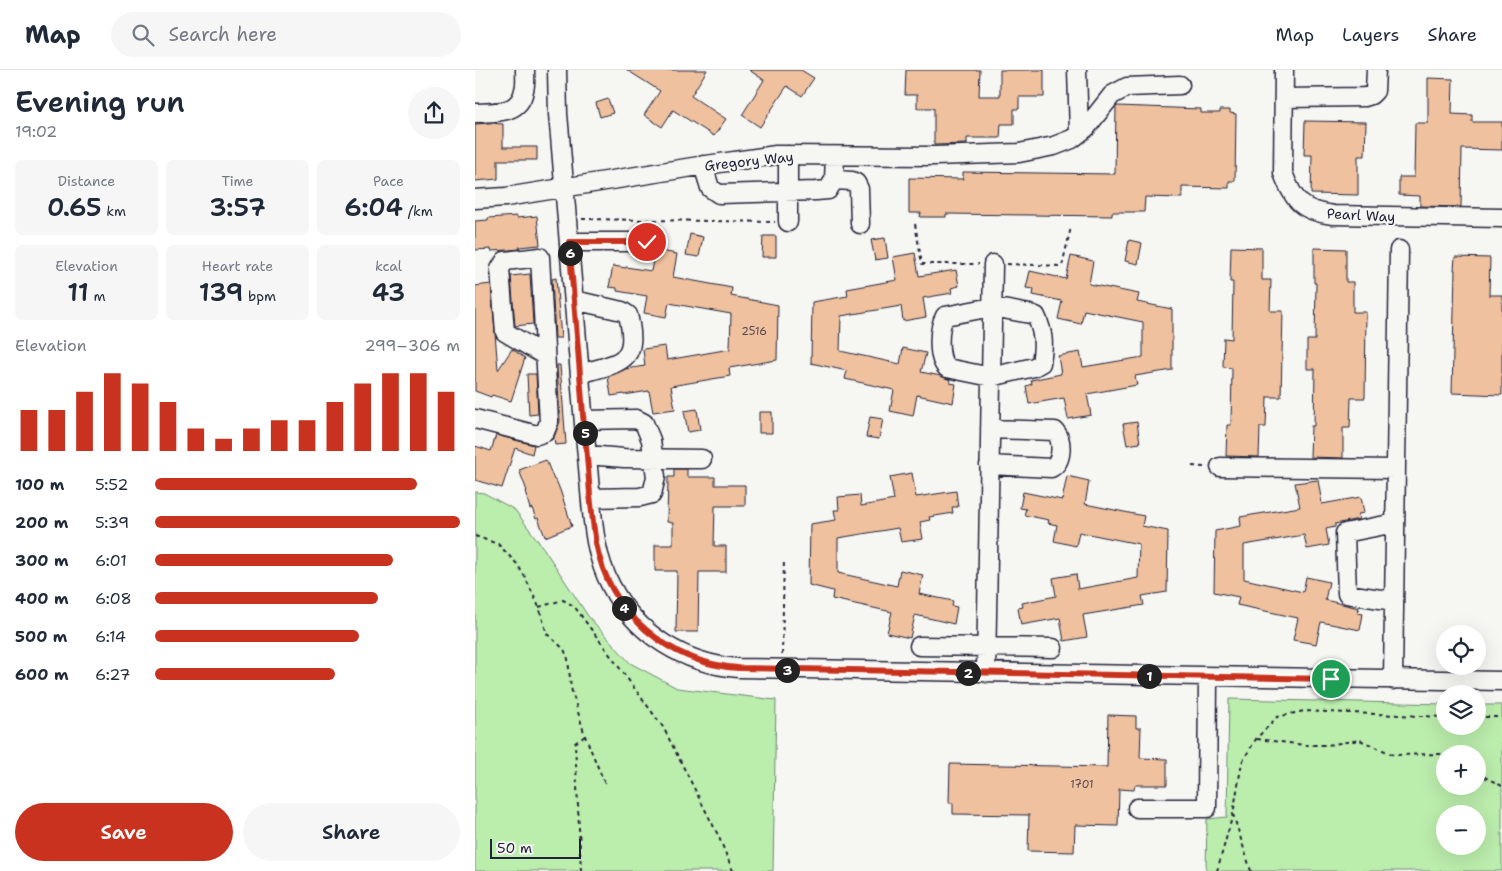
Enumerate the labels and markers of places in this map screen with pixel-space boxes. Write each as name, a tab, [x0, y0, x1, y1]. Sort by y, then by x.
pin	[626, 221, 668, 263]
pin: 6	[557, 240, 583, 266]
pin: 5	[573, 420, 597, 446]
pin: 4	[611, 596, 637, 620]
pin: 3	[775, 658, 799, 682]
pin	[1310, 658, 1352, 700]
pin: 2	[955, 660, 981, 686]
pin: 1	[1137, 664, 1161, 688]

